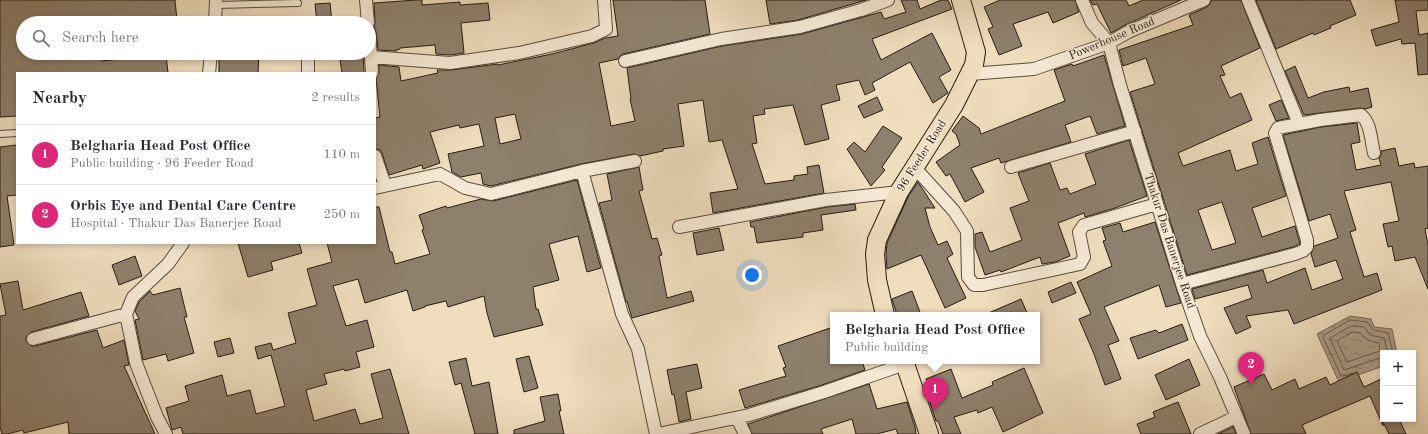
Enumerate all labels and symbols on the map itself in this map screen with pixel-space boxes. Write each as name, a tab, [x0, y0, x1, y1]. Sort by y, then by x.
street label: Powerhouse Road	[1067, 15, 1157, 63]
street label: 96 Feeder Road	[895, 118, 949, 194]
street label: Thakur Das Banerjee Road	[1141, 172, 1197, 310]
your location	[742, 265, 762, 285]
pin: 2	[1238, 352, 1264, 385]
pin: 1	[922, 377, 948, 410]

